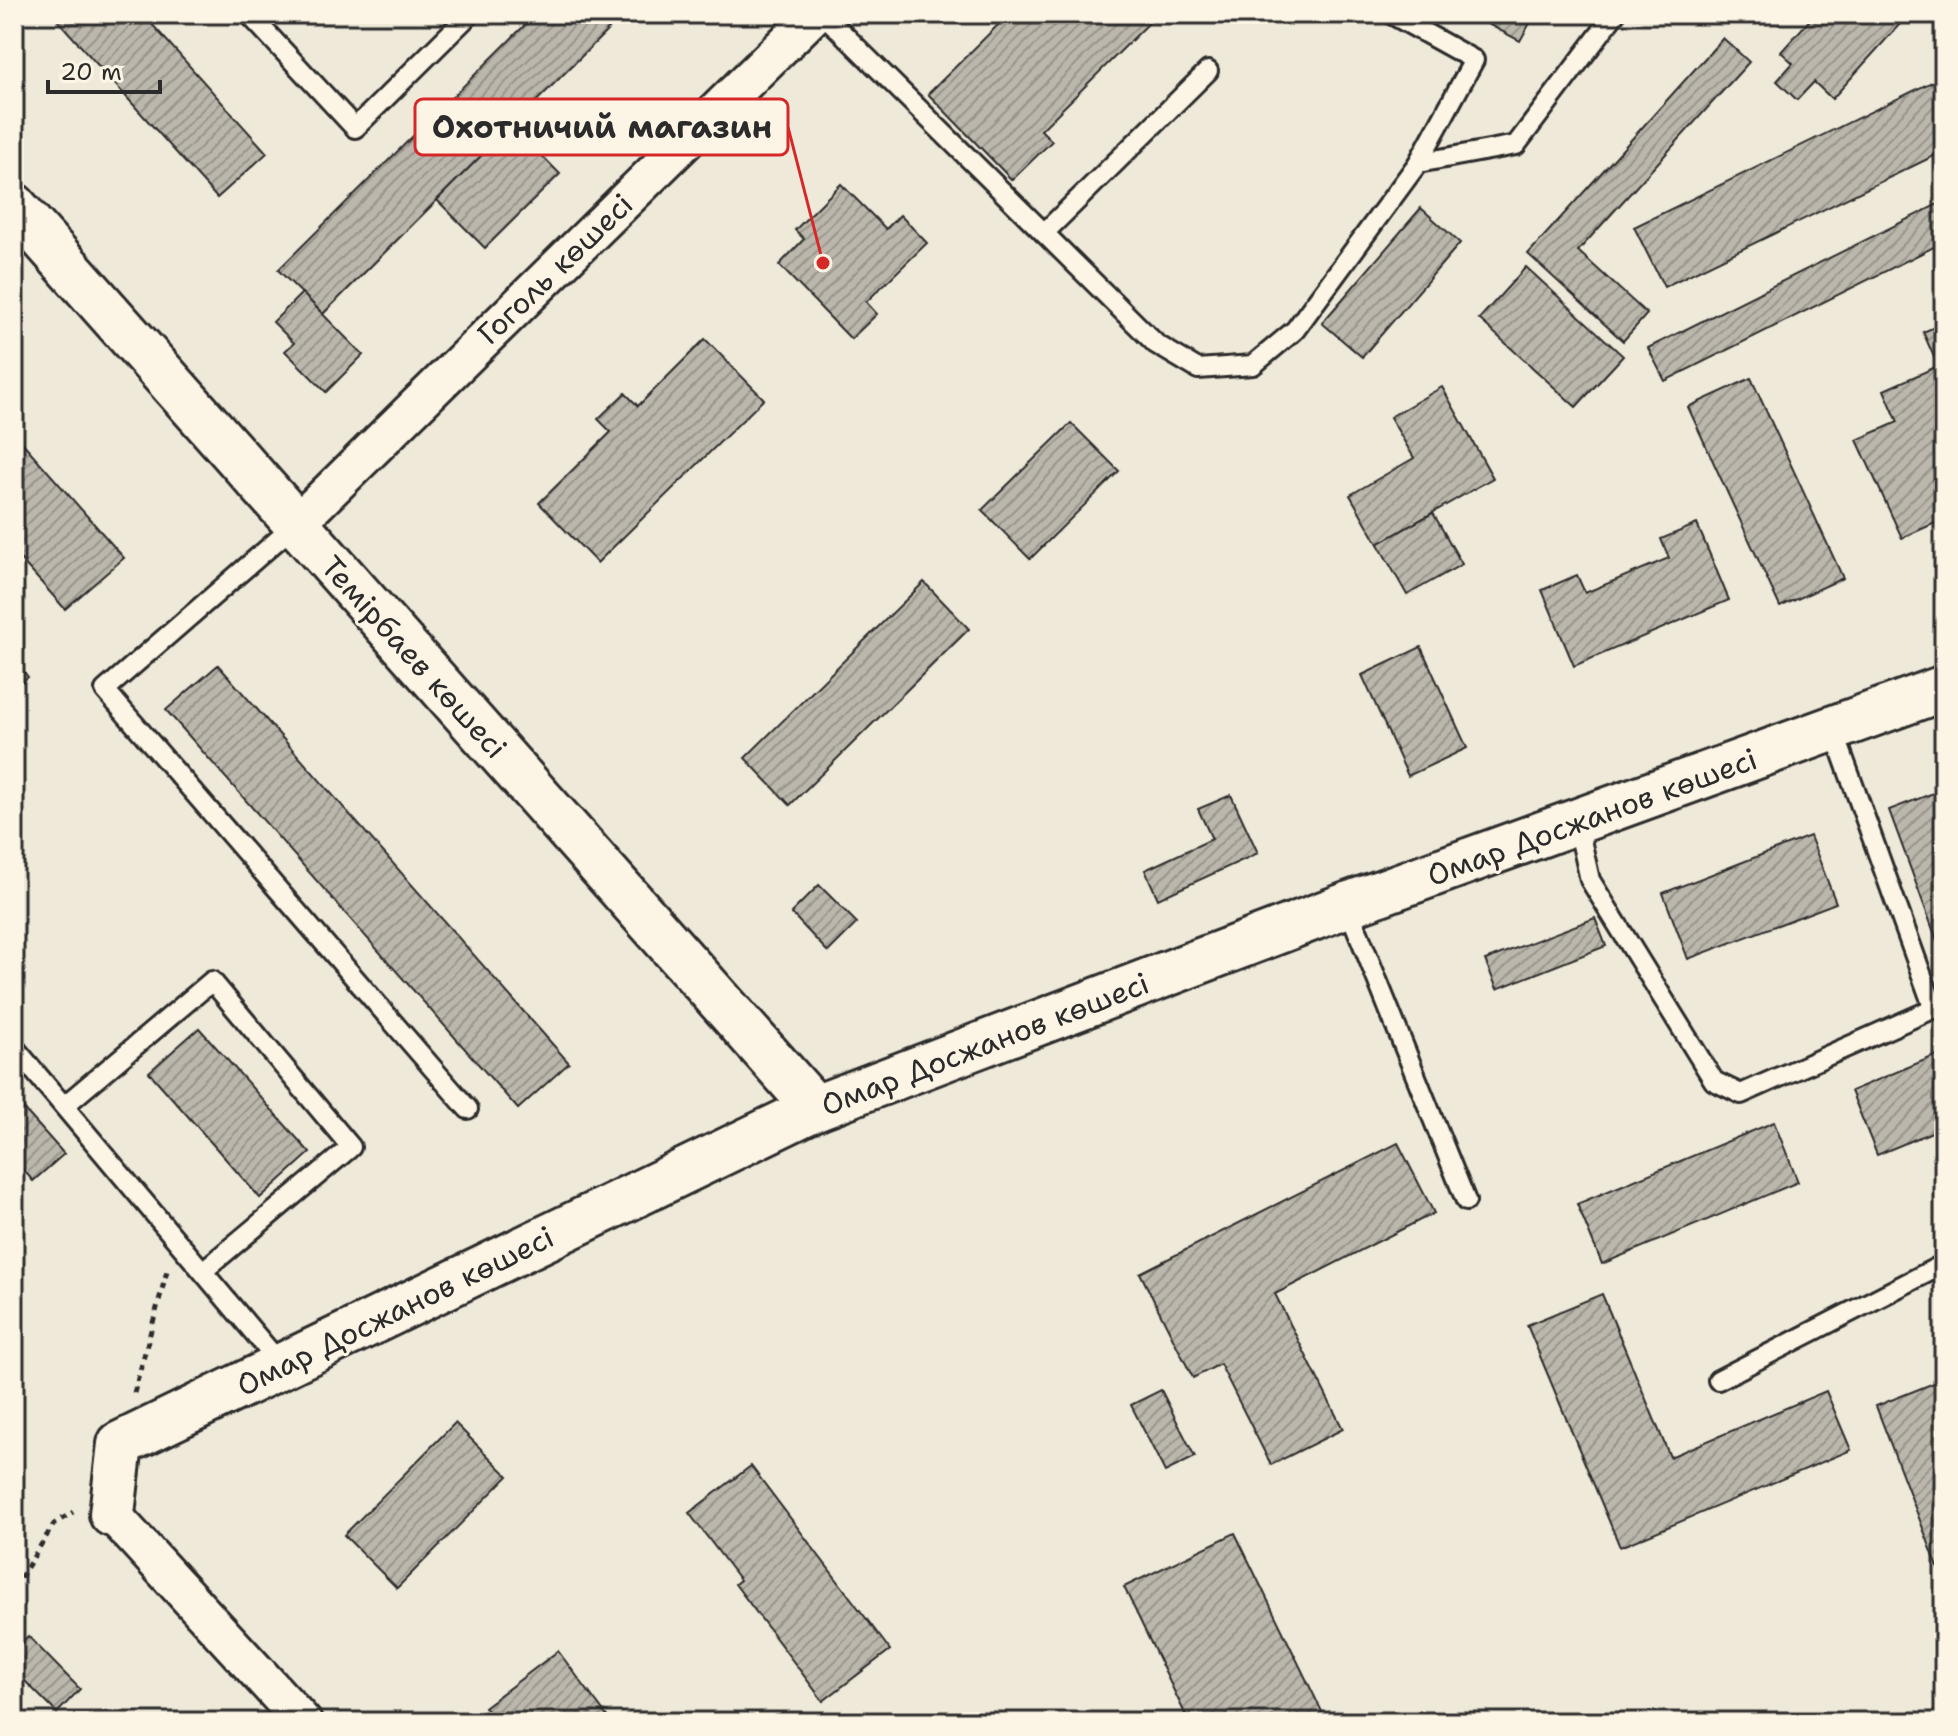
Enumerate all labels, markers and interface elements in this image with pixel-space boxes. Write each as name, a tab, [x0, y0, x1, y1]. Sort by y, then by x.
scale bar	[48, 44, 160, 94]
text: 20 m	[60, 56, 122, 88]
callout: Охотничий магазин	[415, 99, 788, 155]
text: Охотничий магазин	[432, 105, 772, 148]
street label: Гоголь көшесі	[468, 184, 642, 354]
street label: Темірбаев көшесі	[312, 547, 516, 767]
street label: Омар Досжанов көшесі	[1421, 738, 1763, 896]
street label: Омар Досжанов көшесі	[815, 962, 1155, 1126]
street label: Омар Досжанов көшесі	[230, 1216, 560, 1406]

